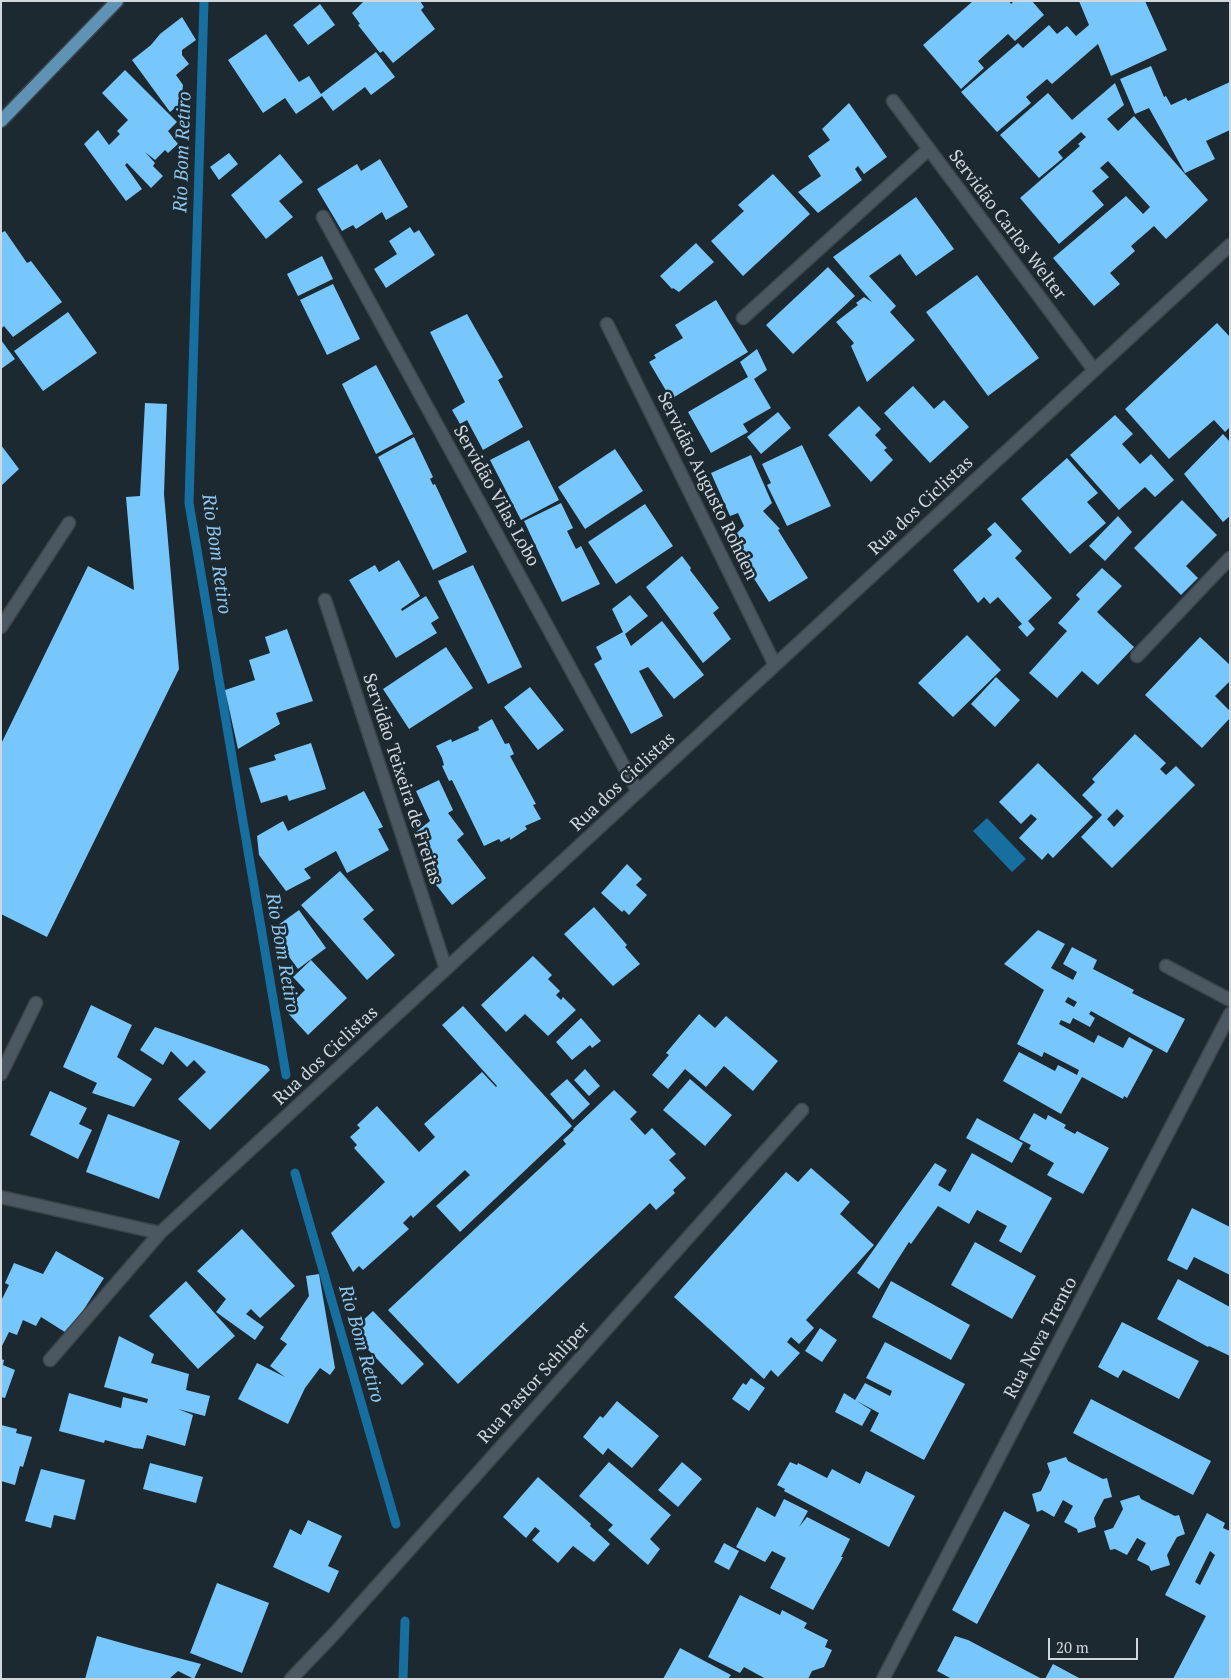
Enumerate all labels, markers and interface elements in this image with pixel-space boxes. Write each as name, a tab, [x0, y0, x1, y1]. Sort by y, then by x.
water label: Rio Bom Retiro	[169, 91, 197, 213]
street label: Servidão Carlos Welter	[944, 146, 1070, 304]
street label: Servidão Augusto Rohden	[652, 388, 762, 584]
street label: Servidão Vilas Lobo	[448, 422, 544, 570]
street label: Rua dos Ciclistas	[864, 452, 978, 560]
water label: Rio Bom Retiro	[196, 492, 236, 616]
street label: Servidão Teixeira de Freitas	[358, 671, 446, 887]
street label: Rua dos Ciclistas	[566, 728, 680, 836]
water label: Rio Bom Retiro	[260, 891, 304, 1015]
street label: Rua dos Ciclistas	[269, 1002, 383, 1110]
street label: Rua Nova Trento	[1000, 1274, 1082, 1402]
water label: Rio Bom Retiro	[333, 1283, 389, 1405]
street label: Rua Pastor Schliper	[474, 1318, 594, 1448]
scale bar	[1051, 1628, 1141, 1660]
text: 20 m	[1056, 1637, 1089, 1657]

